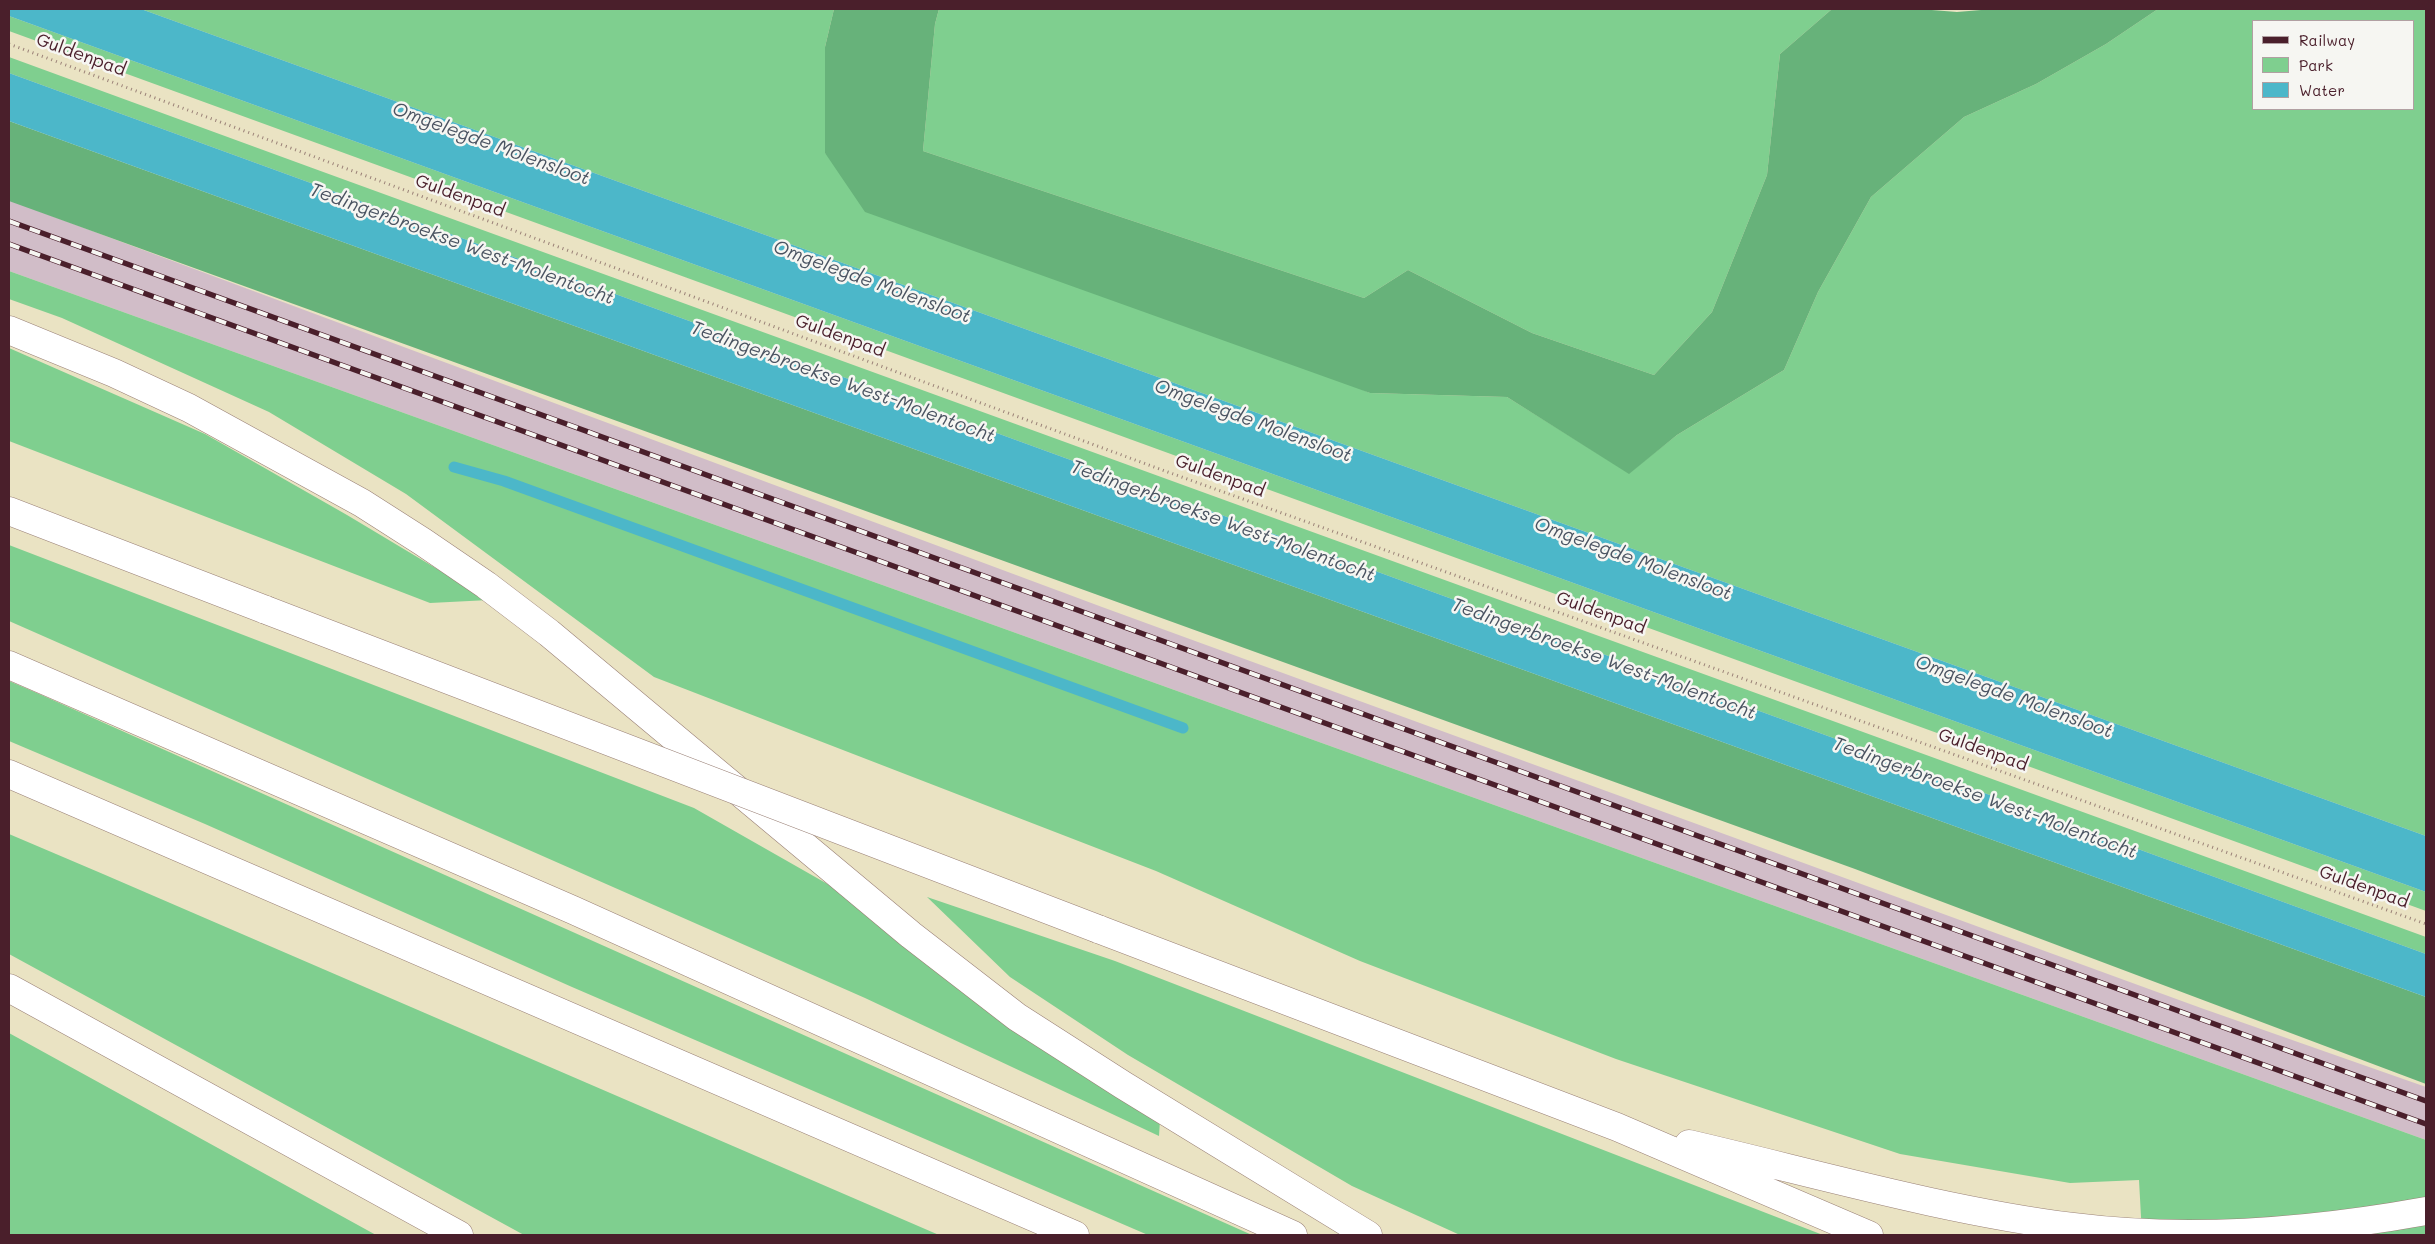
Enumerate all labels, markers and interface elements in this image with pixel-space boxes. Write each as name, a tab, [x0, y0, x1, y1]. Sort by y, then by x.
legend	[2252, 20, 2415, 110]
street label: Guldenpad	[33, 29, 129, 81]
text: Railway	[2299, 30, 2355, 50]
text: Park	[2299, 55, 2333, 75]
text: Water	[2299, 80, 2345, 100]
water label: Omgelegde Molensloot	[389, 98, 593, 190]
street label: Guldenpad	[412, 170, 508, 222]
water label: Tedingerbroekse West-Molentocht	[307, 178, 617, 310]
water label: Omgelegde Molensloot	[770, 236, 974, 328]
street label: Guldenpad	[792, 310, 888, 362]
water label: Tedingerbroekse West-Molentocht	[688, 316, 998, 448]
water label: Omgelegde Molensloot	[1151, 375, 1355, 467]
street label: Guldenpad	[1172, 450, 1268, 502]
water label: Tedingerbroekse West-Molentocht	[1068, 455, 1378, 587]
water label: Omgelegde Molensloot	[1531, 513, 1735, 605]
street label: Guldenpad	[1553, 587, 1649, 639]
water label: Tedingerbroekse West-Molentocht	[1449, 593, 1759, 725]
water label: Omgelegde Molensloot	[1912, 651, 2116, 743]
street label: Guldenpad	[1935, 724, 2031, 776]
water label: Tedingerbroekse West-Molentocht	[1830, 732, 2140, 864]
street label: Guldenpad	[2316, 861, 2412, 913]

